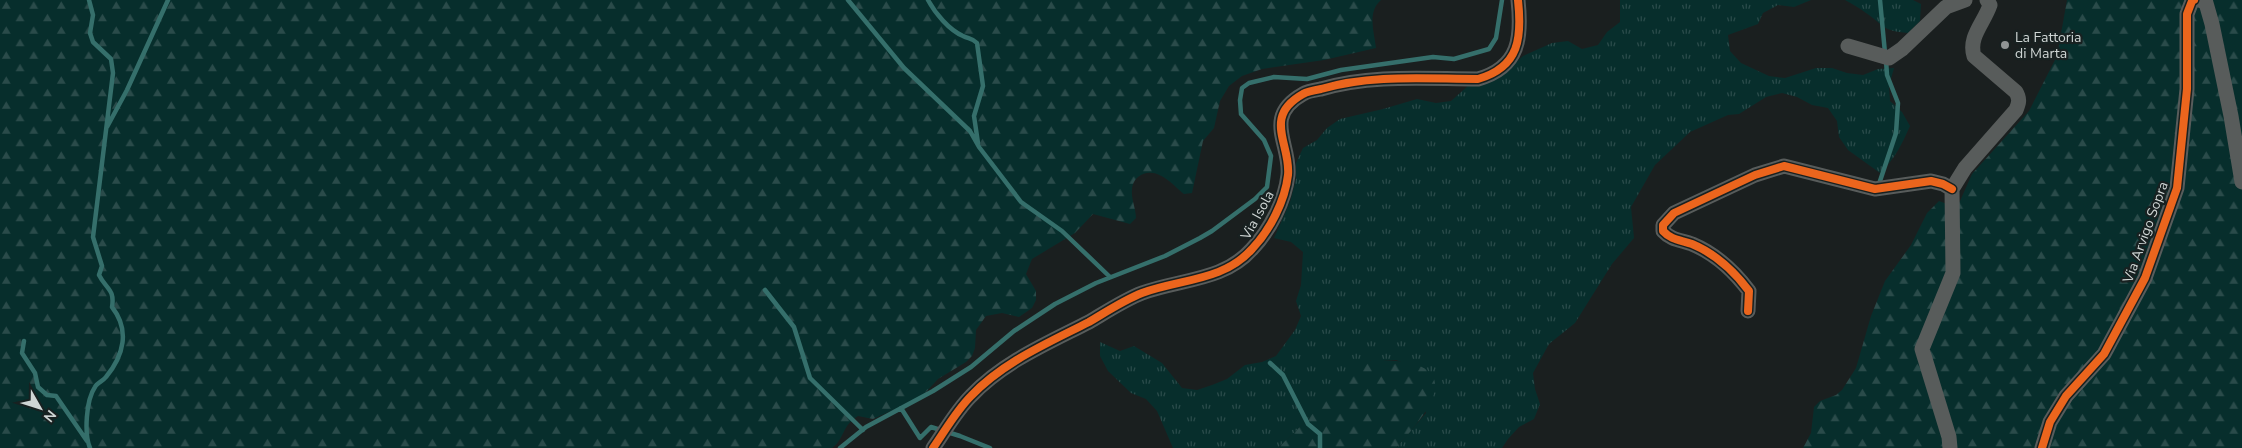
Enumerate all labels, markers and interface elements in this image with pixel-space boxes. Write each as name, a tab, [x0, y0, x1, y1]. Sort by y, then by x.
place label: La Fattoria di Marta	[2015, 28, 2081, 63]
marker: La Fattoria di Marta	[1999, 39, 2011, 51]
street label: Via Arvigo Sopra	[2118, 179, 2173, 286]
street label: Via Isola	[1236, 187, 1279, 244]
north arrow	[15, 383, 65, 433]
text: N	[39, 406, 60, 426]

